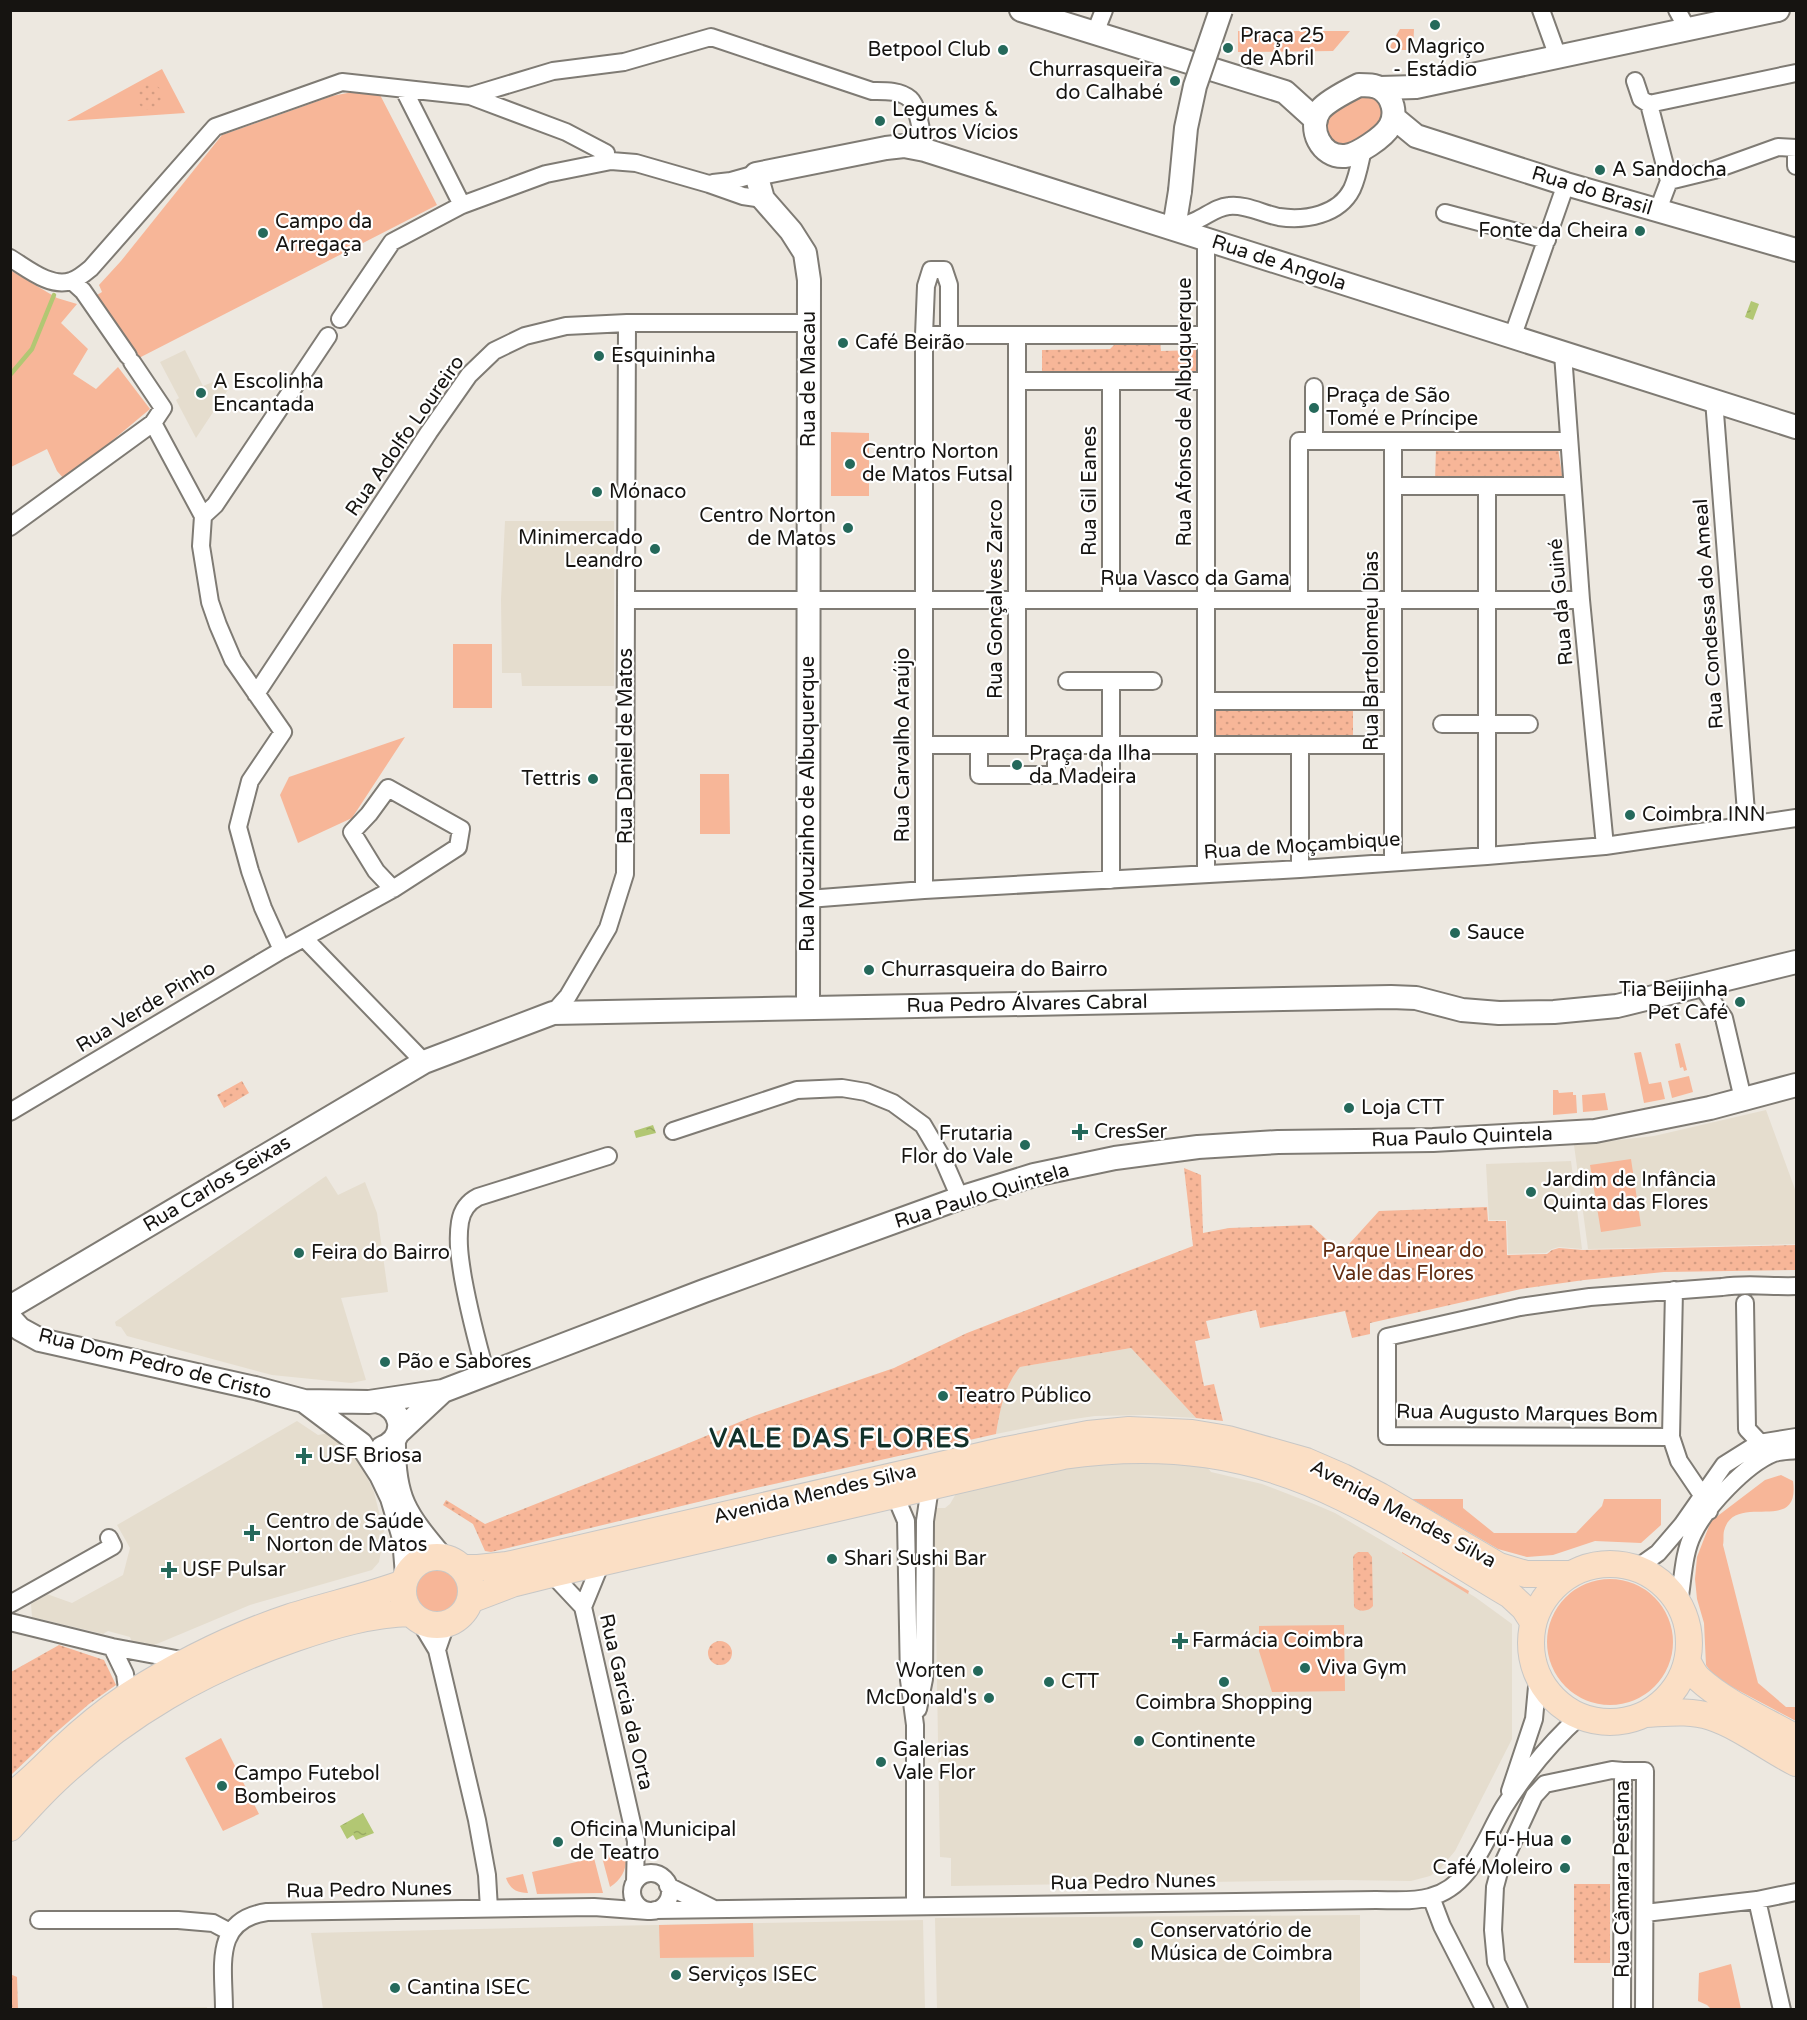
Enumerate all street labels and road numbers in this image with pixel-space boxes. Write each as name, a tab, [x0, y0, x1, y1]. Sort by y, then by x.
street label: Rua do Brasil	[1529, 161, 1655, 221]
street label: Rua de Angola	[1209, 230, 1349, 296]
street label: Rua Afonso de Albuquerque	[1173, 277, 1197, 547]
street label: Rua de Macau	[797, 311, 821, 447]
street label: Rua Adolfo Loureiro	[340, 351, 470, 521]
street label: Rua Gil Eanes	[1078, 426, 1102, 556]
street label: Rua Condessa do Ameal	[1689, 498, 1729, 730]
street label: Rua Gonçalves Zarco	[984, 499, 1008, 699]
street label: Rua da Guiné	[1543, 537, 1579, 667]
street label: Rua Bartolomeu Dias	[1360, 551, 1384, 751]
street label: Rua Vasco da Gama	[1100, 567, 1290, 591]
street label: Rua Daniel de Matos	[614, 648, 638, 844]
street label: Rua Carvalho Araújo	[891, 648, 915, 842]
street label: Rua Mouzinho de Albuquerque	[796, 656, 820, 952]
street label: Rua de Moçambique	[1203, 827, 1401, 865]
street label: Rua Verde Pinho	[72, 956, 220, 1058]
street label: Rua Pedro Álvares Cabral	[906, 989, 1148, 1018]
street label: Rua Paulo Quintela	[1371, 1122, 1553, 1152]
street label: Rua Carlos Seixas	[139, 1130, 295, 1238]
street label: Rua Paulo Quintela	[892, 1158, 1072, 1234]
street label: Rua Dom Pedro de Cristo	[36, 1323, 274, 1405]
street label: Rua Augusto Marques Bom	[1396, 1400, 1658, 1428]
street label: Avenida Mendes Silva	[1306, 1455, 1500, 1573]
street label: Avenida Mendes Silva	[711, 1459, 919, 1529]
street label: Rua Garcia da Orta	[594, 1611, 658, 1793]
street label: Rua Câmara Pestana	[1611, 1780, 1635, 1978]
street label: Rua Pedro Nunes	[1050, 1869, 1216, 1895]
street label: Rua Pedro Nunes	[286, 1877, 452, 1903]

